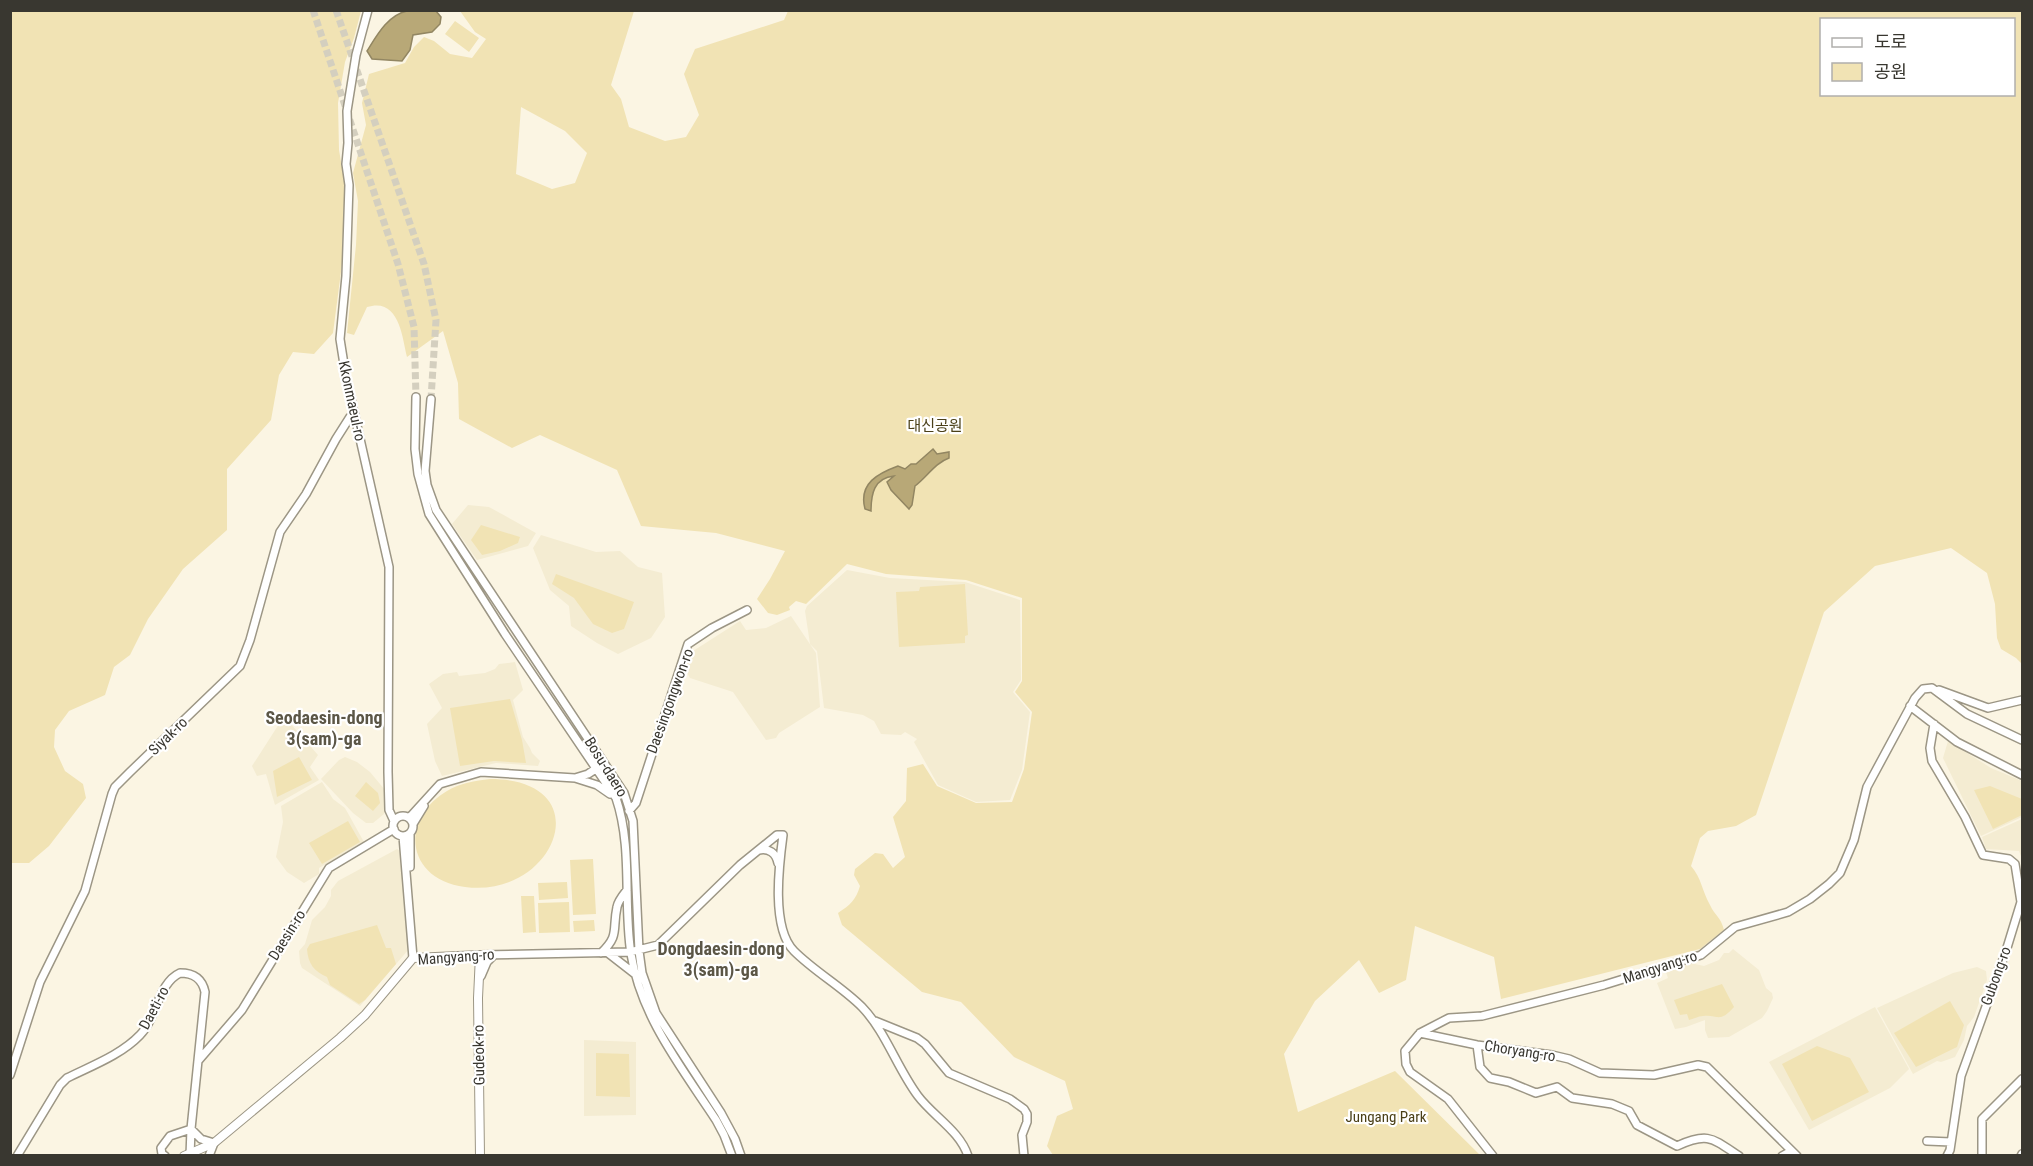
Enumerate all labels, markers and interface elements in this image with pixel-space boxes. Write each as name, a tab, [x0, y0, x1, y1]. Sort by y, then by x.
legend	[1820, 18, 2015, 96]
text: 도로	[1874, 31, 1907, 52]
text: 공원	[1874, 61, 1907, 82]
street label: Kkonmaeul-ro	[335, 359, 369, 443]
park label: 대신공원	[907, 417, 963, 435]
street label: Daesingongwon-ro	[643, 646, 697, 756]
district label: Seodaesin-dong 3(sam)-ga	[265, 707, 383, 750]
street label: Siyak-ro	[145, 713, 191, 759]
street label: Bosu-daero	[581, 734, 631, 800]
street label: Daesin-ro	[265, 906, 309, 964]
district label: Dongdaesin-dong 3(sam)-ga	[658, 938, 784, 981]
street label: Gubong-ro	[1977, 944, 2015, 1008]
street label: Mangyang-ro	[417, 945, 495, 969]
street label: Mangyang-ro	[1621, 947, 1699, 987]
street label: Daeti-ro	[135, 983, 173, 1033]
street label: Gudeok-ro	[469, 1025, 489, 1085]
street label: Choryang-ro	[1483, 1037, 1557, 1065]
park label: Jungang Park	[1345, 1108, 1427, 1126]

